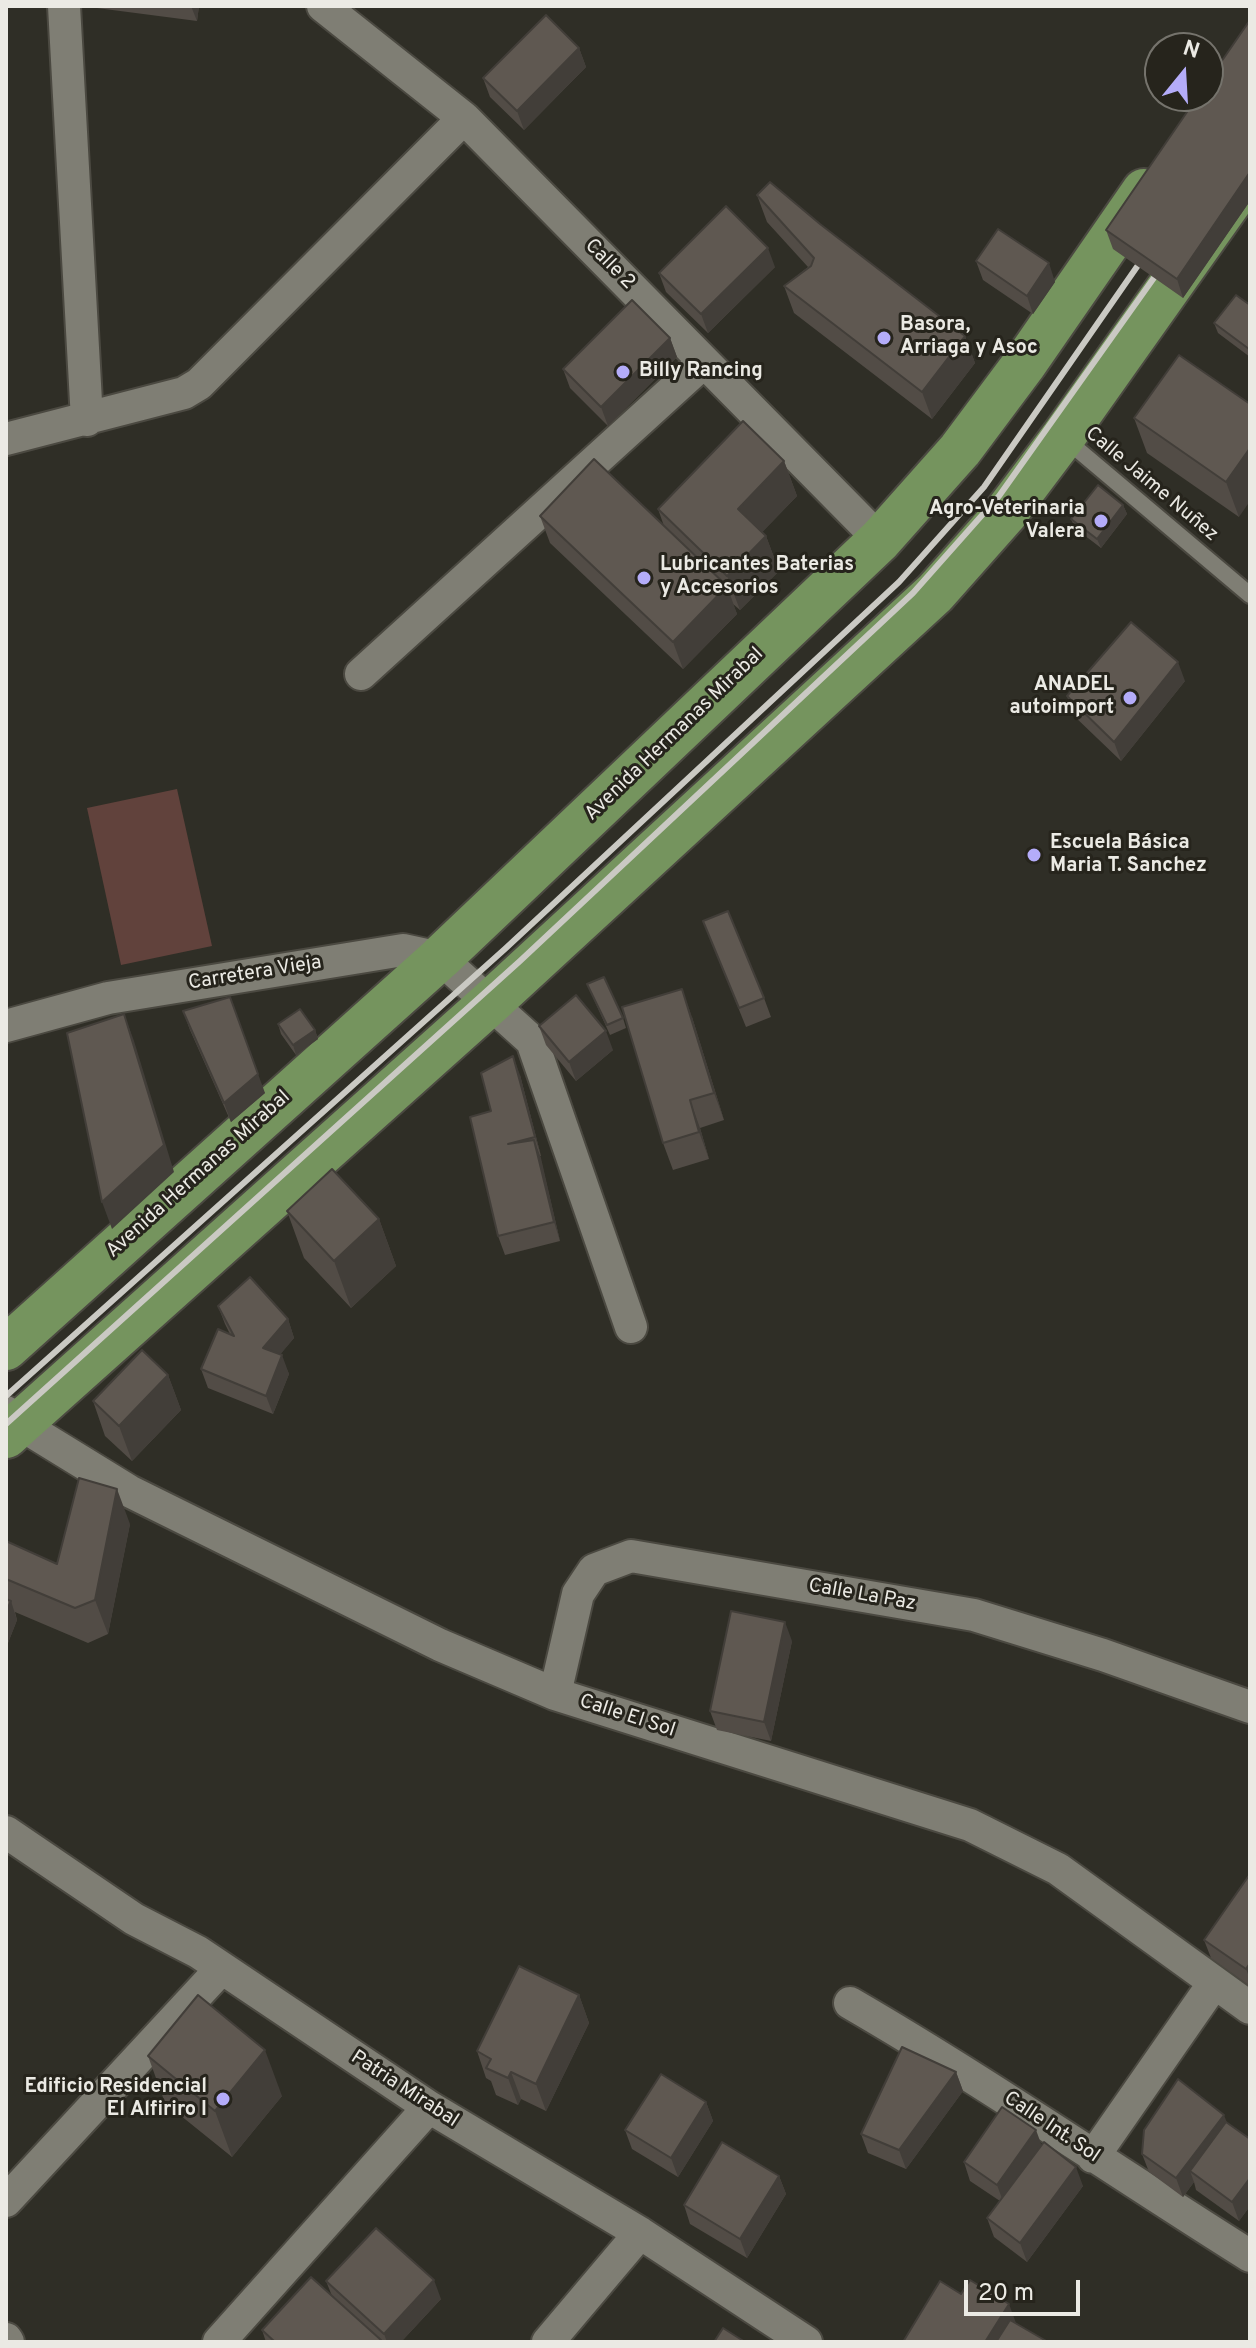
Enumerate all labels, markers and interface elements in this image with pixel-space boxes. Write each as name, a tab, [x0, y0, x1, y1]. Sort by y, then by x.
north arrow	[1144, 32, 1224, 112]
text: N	[1179, 35, 1203, 66]
street label: Calle 2	[579, 235, 639, 295]
place label: Basora, Arriaga y Asoc	[900, 314, 1038, 361]
marker: Basora, Arriaga y Asoc	[875, 329, 893, 347]
place label: Billy Rancing	[639, 360, 763, 384]
marker: Billy Rancing	[614, 363, 632, 381]
street label: Calle Jaime Nuñez	[1080, 422, 1222, 548]
place label: Agro-Veterinaria Valera	[929, 498, 1085, 545]
marker: Agro-Veterinaria Valera	[1092, 512, 1110, 530]
place label: Lubricantes Baterias y Accesorios	[660, 554, 854, 601]
marker: Lubricantes Baterias y Accesorios	[635, 569, 653, 587]
street label: Avenida Hermanas Mirabal	[581, 643, 769, 827]
place label: ANADEL autoimport	[1010, 674, 1114, 721]
marker: ANADEL autoimport	[1121, 689, 1139, 707]
place label: Escuela Básica Maria T. Sanchez	[1050, 832, 1207, 879]
marker: Escuela Básica Maria T. Sanchez	[1025, 846, 1043, 864]
street label: Carretera Vieja	[187, 952, 323, 996]
street label: Avenida Hermanas Mirabal	[102, 1086, 296, 1264]
street label: Calle La Paz	[806, 1575, 918, 1617]
street label: Calle El Sol	[576, 1690, 678, 1744]
street label: Patria Mirabal	[346, 2046, 462, 2134]
place label: Edificio Residencial El Alfiriro I	[25, 2076, 207, 2123]
street label: Calle Int. Sol	[999, 2087, 1103, 2169]
marker: Edificio Residencial El Alfiriro I	[214, 2090, 232, 2108]
scale bar	[968, 2264, 1084, 2314]
text: 20 m	[978, 2279, 1034, 2309]

